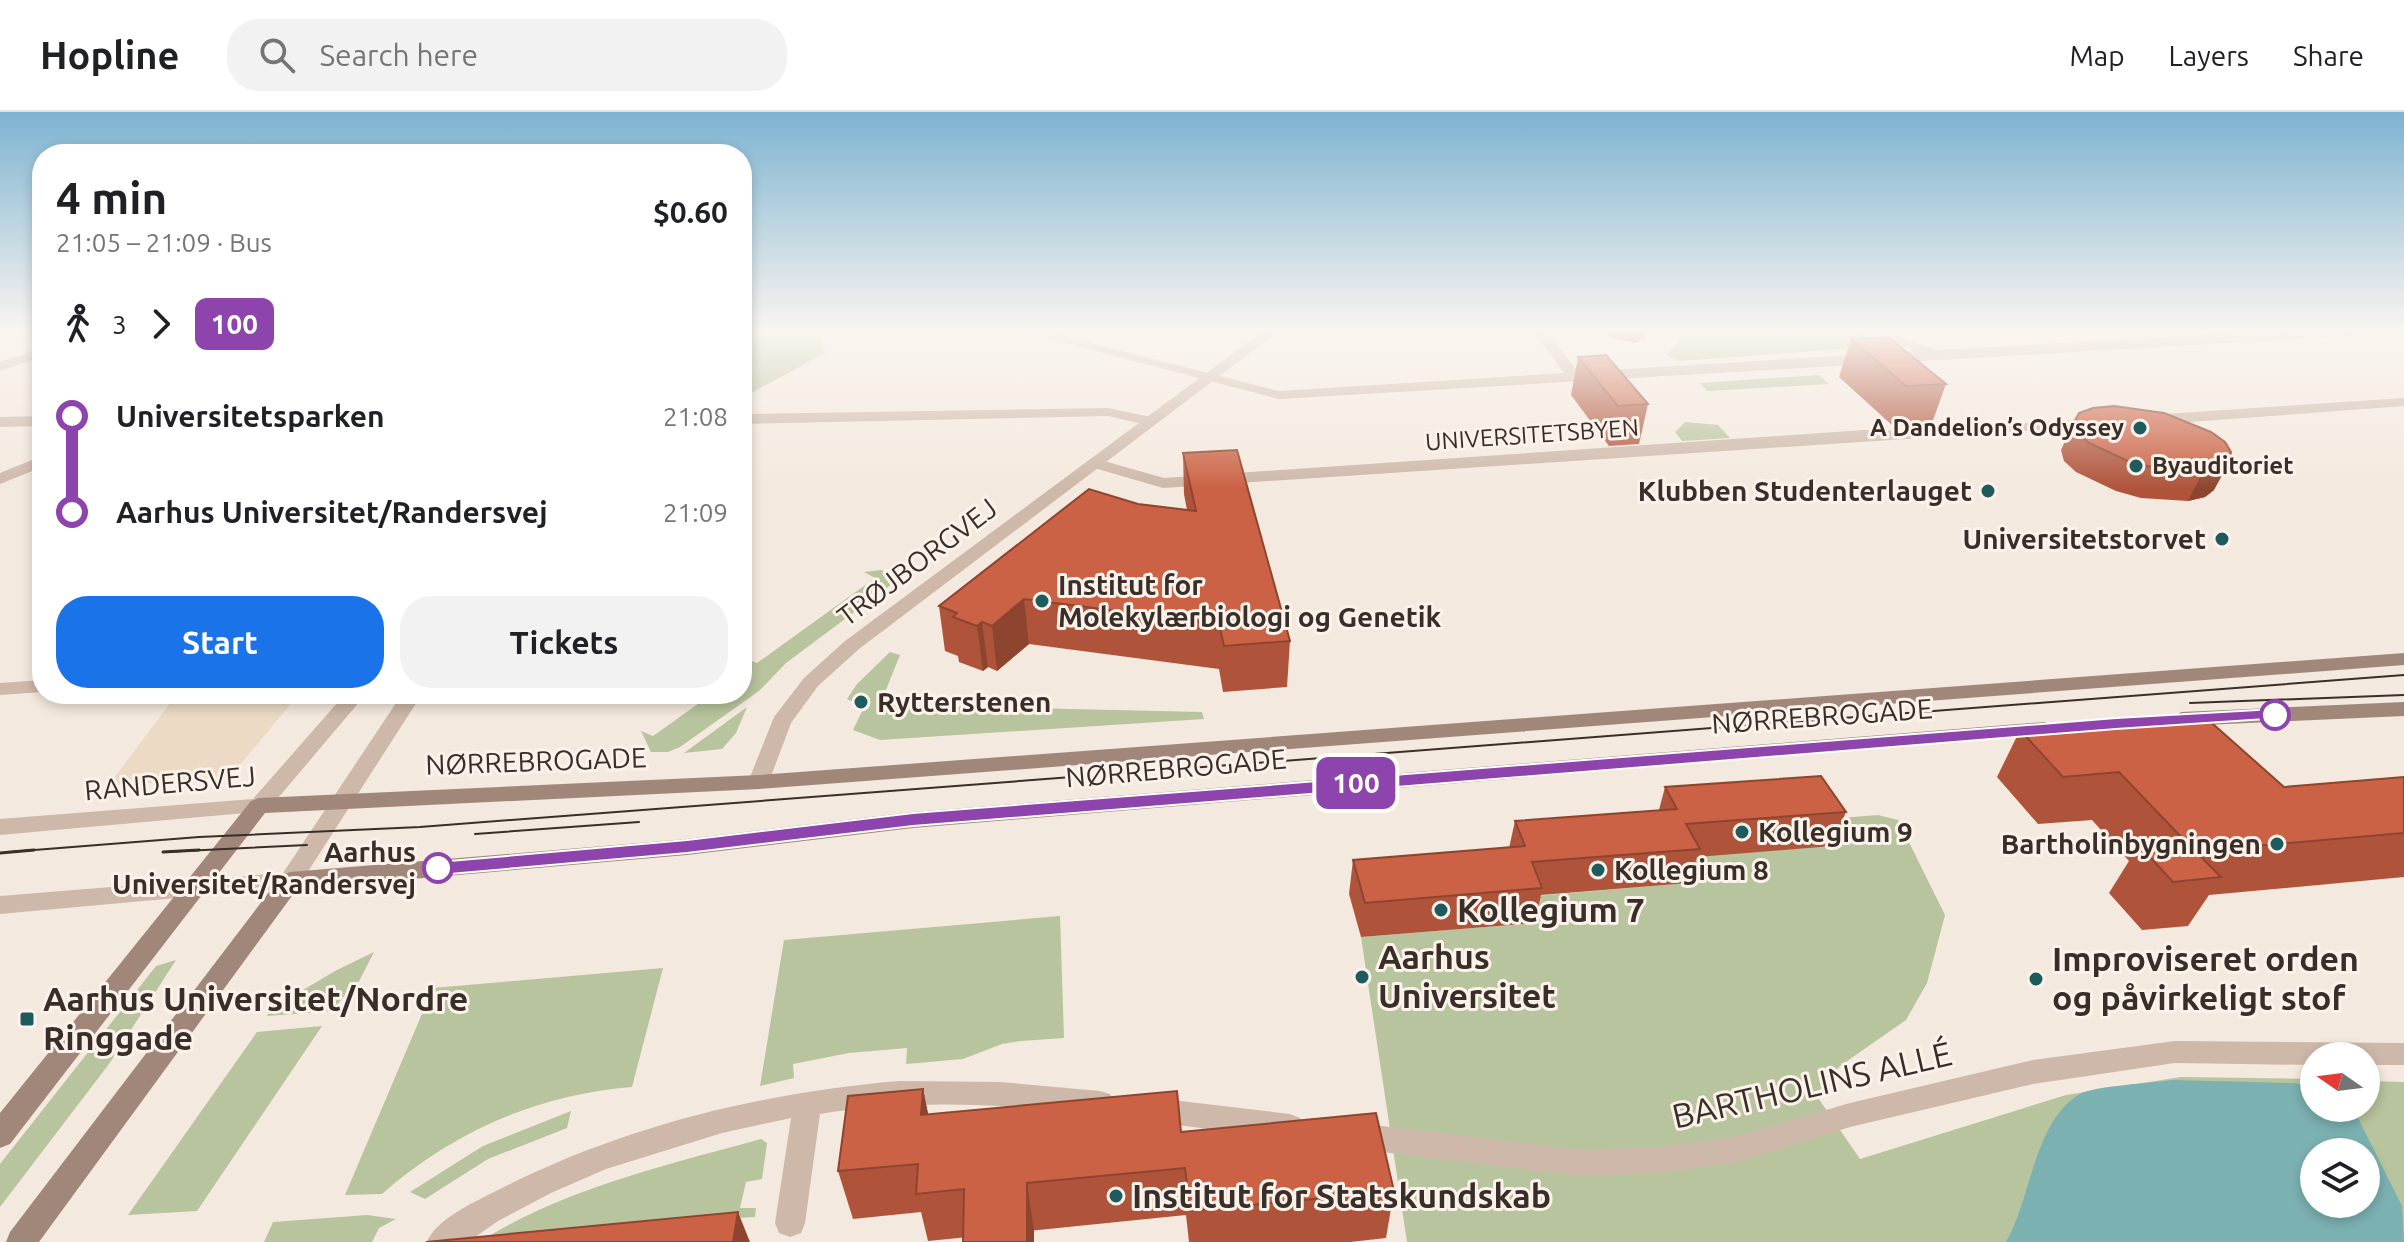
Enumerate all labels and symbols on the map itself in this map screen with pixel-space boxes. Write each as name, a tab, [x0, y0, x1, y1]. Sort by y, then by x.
street label: UNIVERSITETSBYEN	[1424, 414, 1640, 455]
place label: A Dandelion’s Odyssey	[1870, 414, 2124, 441]
marker: A Dandelion’s Odyssey	[2131, 419, 2149, 437]
place label: Byauditoriet	[2152, 452, 2294, 479]
marker: Byauditoriet	[2127, 457, 2145, 475]
place label: Klubben Studenterlauget	[1638, 475, 1972, 506]
marker: Klubben Studenterlauget	[1979, 482, 1997, 500]
street label: TRØJBORGVEJ	[831, 492, 1002, 631]
place label: Universitetstorvet	[1963, 523, 2206, 554]
marker: Universitetstorvet	[2213, 530, 2231, 548]
place label: Institut for Molekylærbiologi og Genetik	[1058, 569, 1442, 632]
marker: Institut for Molekylærbiologi og Genetik	[1033, 592, 1051, 610]
place label: Rytterstenen	[877, 686, 1051, 717]
street label: NØRREBROGADE	[1710, 692, 1934, 739]
marker: Rytterstenen	[852, 693, 870, 711]
unlabelled marker	[2260, 700, 2290, 730]
street label: NØRREBROGADE	[425, 741, 647, 780]
street label: NØRREBROGADE	[1064, 742, 1288, 793]
line badge: 100	[1310, 757, 1402, 809]
street label: RANDERSVEJ	[83, 760, 257, 805]
place label: Kollegium 9	[1758, 816, 1913, 847]
marker: Kollegium 9	[1733, 823, 1751, 841]
place label: Bartholinbygningen	[2001, 828, 2261, 859]
marker: Bartholinbygningen	[2268, 835, 2286, 853]
place label: Aarhus Universitet/Randersvej	[112, 836, 416, 899]
marker: Aarhus Universitet/Randersvej	[423, 853, 453, 883]
place label: Kollegium 8	[1614, 854, 1769, 885]
marker: Kollegium 8	[1589, 861, 1607, 879]
place label: Kollegium 7	[1457, 890, 1645, 928]
marker: Kollegium 7	[1432, 901, 1450, 919]
place label: Aarhus Universitet	[1378, 937, 1556, 1014]
place label: Improviseret orden og påvirkeligt stof	[2052, 939, 2359, 1016]
marker: Aarhus Universitet	[1353, 968, 1371, 986]
marker: Improviseret orden og påvirkeligt stof	[2027, 970, 2045, 988]
place label: Aarhus Universitet/Nordre Ringgade	[43, 979, 468, 1056]
marker: Aarhus Universitet/Nordre Ringgade	[18, 1010, 36, 1028]
street label: BARTHOLINS ALLÉ	[1668, 1032, 1955, 1135]
north arrow	[2300, 1042, 2380, 1122]
place label: Institut for Statskundskab	[1132, 1176, 1551, 1214]
marker: Institut for Statskundskab	[1107, 1187, 1125, 1205]

